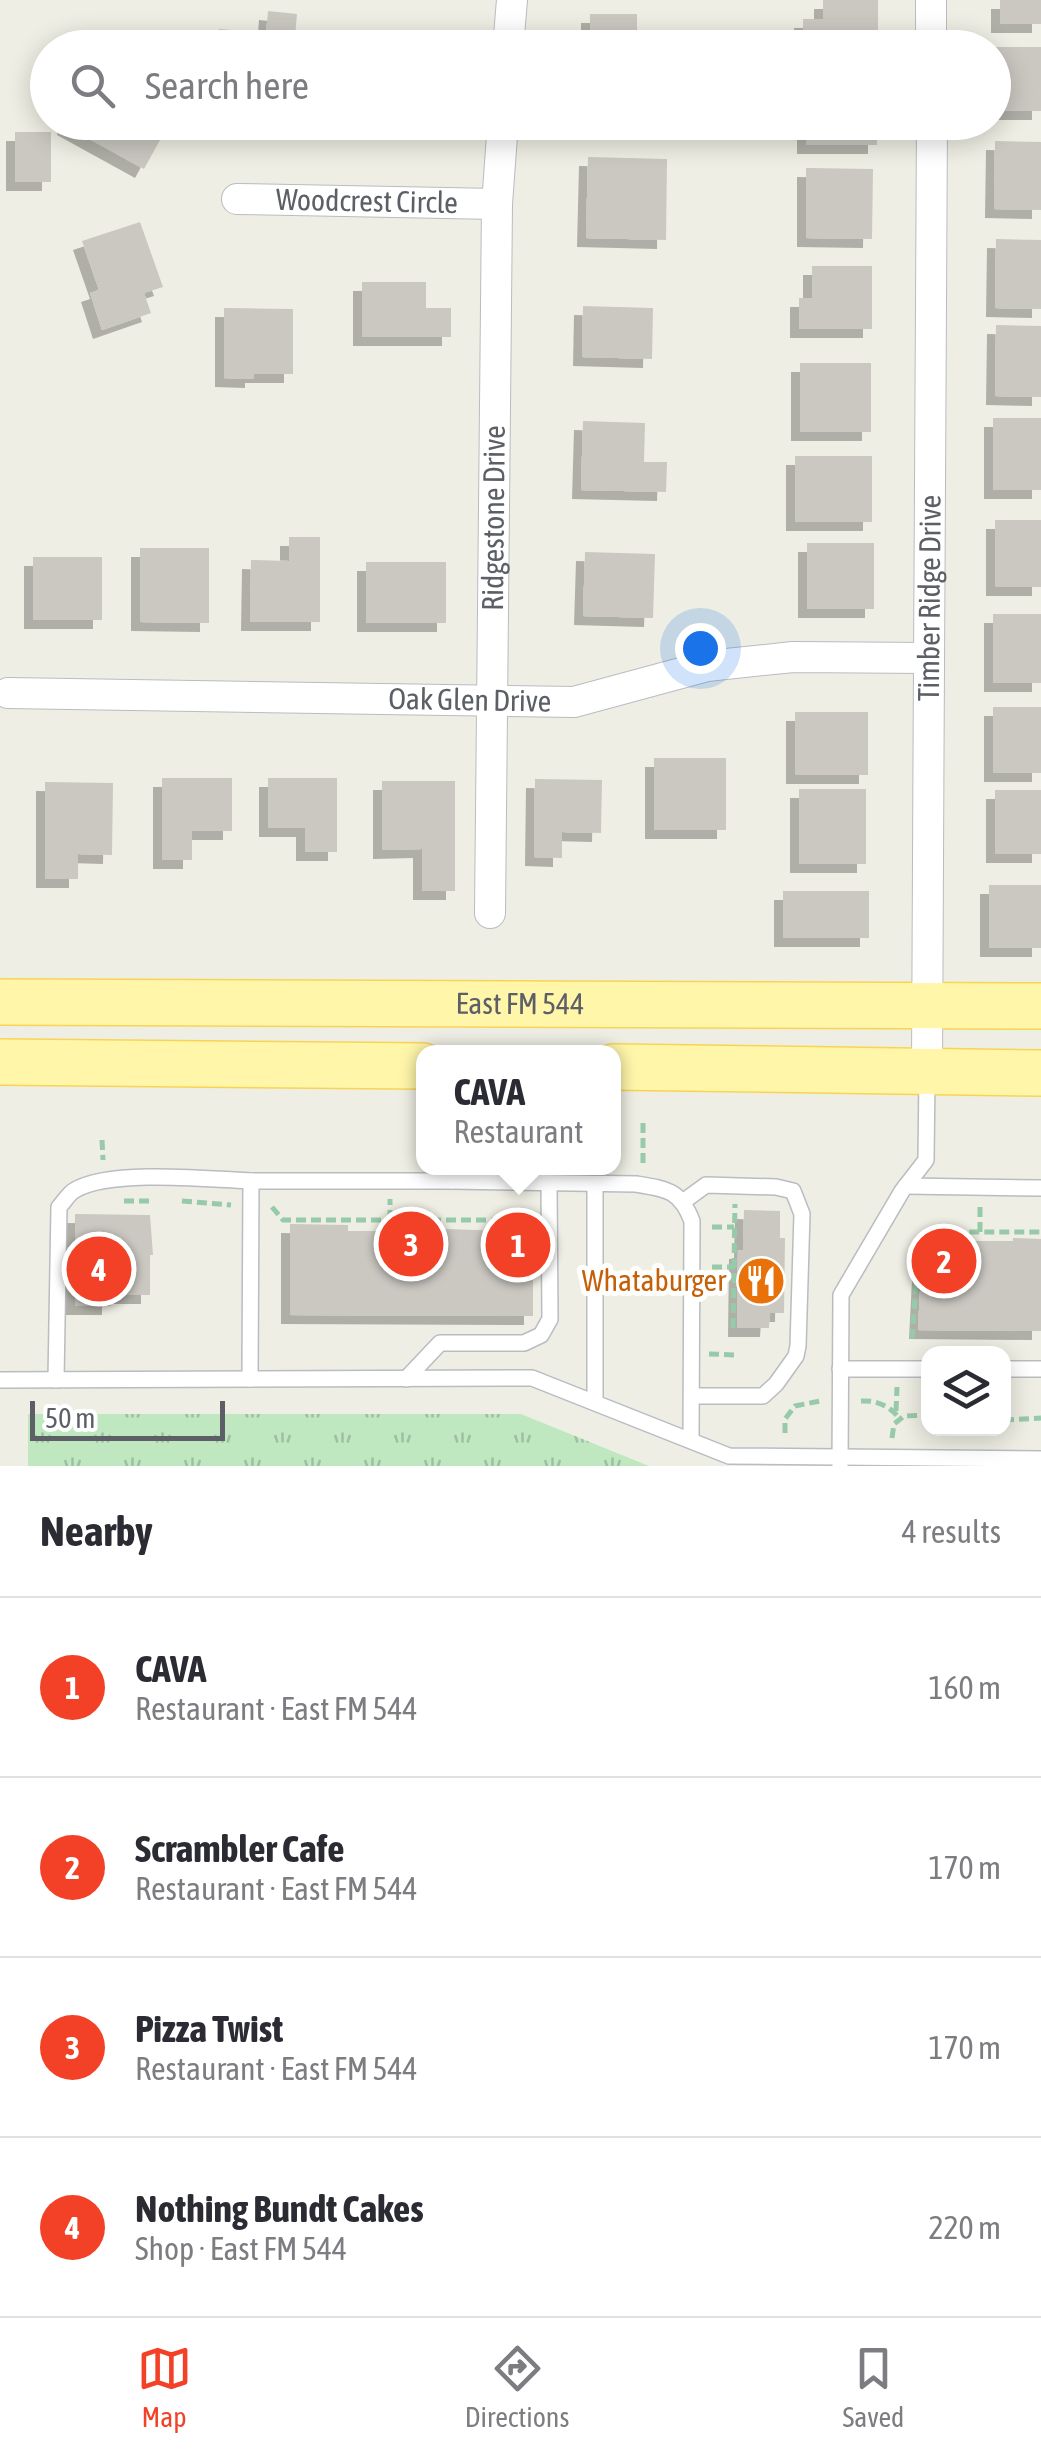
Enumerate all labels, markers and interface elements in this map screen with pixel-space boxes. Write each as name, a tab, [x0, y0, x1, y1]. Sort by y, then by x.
search box	[30, 30, 1011, 140]
icon: search	[65, 58, 120, 113]
text: Search here	[145, 64, 309, 107]
street label: Woodcrest Circle	[276, 182, 458, 219]
street label: Ridgestone Drive	[475, 425, 511, 611]
street label: Timber Ridge Drive	[911, 495, 947, 701]
your location	[675, 623, 726, 674]
street label: Oak Glen Drive	[388, 681, 552, 718]
street label: East FM 544	[456, 986, 584, 1020]
popup	[416, 1045, 621, 1175]
text: CAVA	[454, 1070, 525, 1113]
text: Restaurant	[454, 1113, 583, 1150]
pin: 3	[378, 1206, 444, 1282]
pin: 1	[486, 1208, 550, 1282]
pin: 2	[912, 1224, 976, 1298]
pin: 4	[66, 1232, 132, 1306]
restaurant icon: Whataburger	[735, 1255, 787, 1307]
place label: Whataburger	[582, 1263, 727, 1297]
map controls	[921, 1346, 1011, 1436]
button: layers	[921, 1346, 1011, 1436]
scale bar	[30, 1396, 225, 1440]
text: 50 m	[45, 1402, 95, 1434]
text: Nearby	[40, 1507, 153, 1555]
text: 4 results	[902, 1513, 1001, 1550]
text: CAVA	[135, 1647, 206, 1690]
text: 1	[65, 1669, 80, 1706]
text: 160 m	[928, 1669, 1001, 1706]
text: Restaurant · East FM 544	[135, 1690, 418, 1727]
text: Scrambler Cafe	[135, 1827, 344, 1870]
text: 2	[65, 1849, 80, 1886]
text: 170 m	[928, 1849, 1001, 1886]
text: Restaurant · East FM 544	[135, 1870, 418, 1907]
text: Pizza Twist	[135, 2007, 283, 2050]
text: 3	[65, 2029, 80, 2066]
text: 170 m	[928, 2029, 1001, 2066]
text: Restaurant · East FM 544	[135, 2050, 418, 2087]
text: Nothing Bundt Cakes	[135, 2187, 424, 2230]
text: 4	[65, 2209, 80, 2246]
text: 220 m	[928, 2209, 1001, 2246]
text: Shop · East FM 544	[135, 2230, 347, 2267]
tab: Map	[137, 2341, 192, 2433]
tab: Directions	[465, 2341, 569, 2433]
tab: Saved	[843, 2341, 904, 2433]

